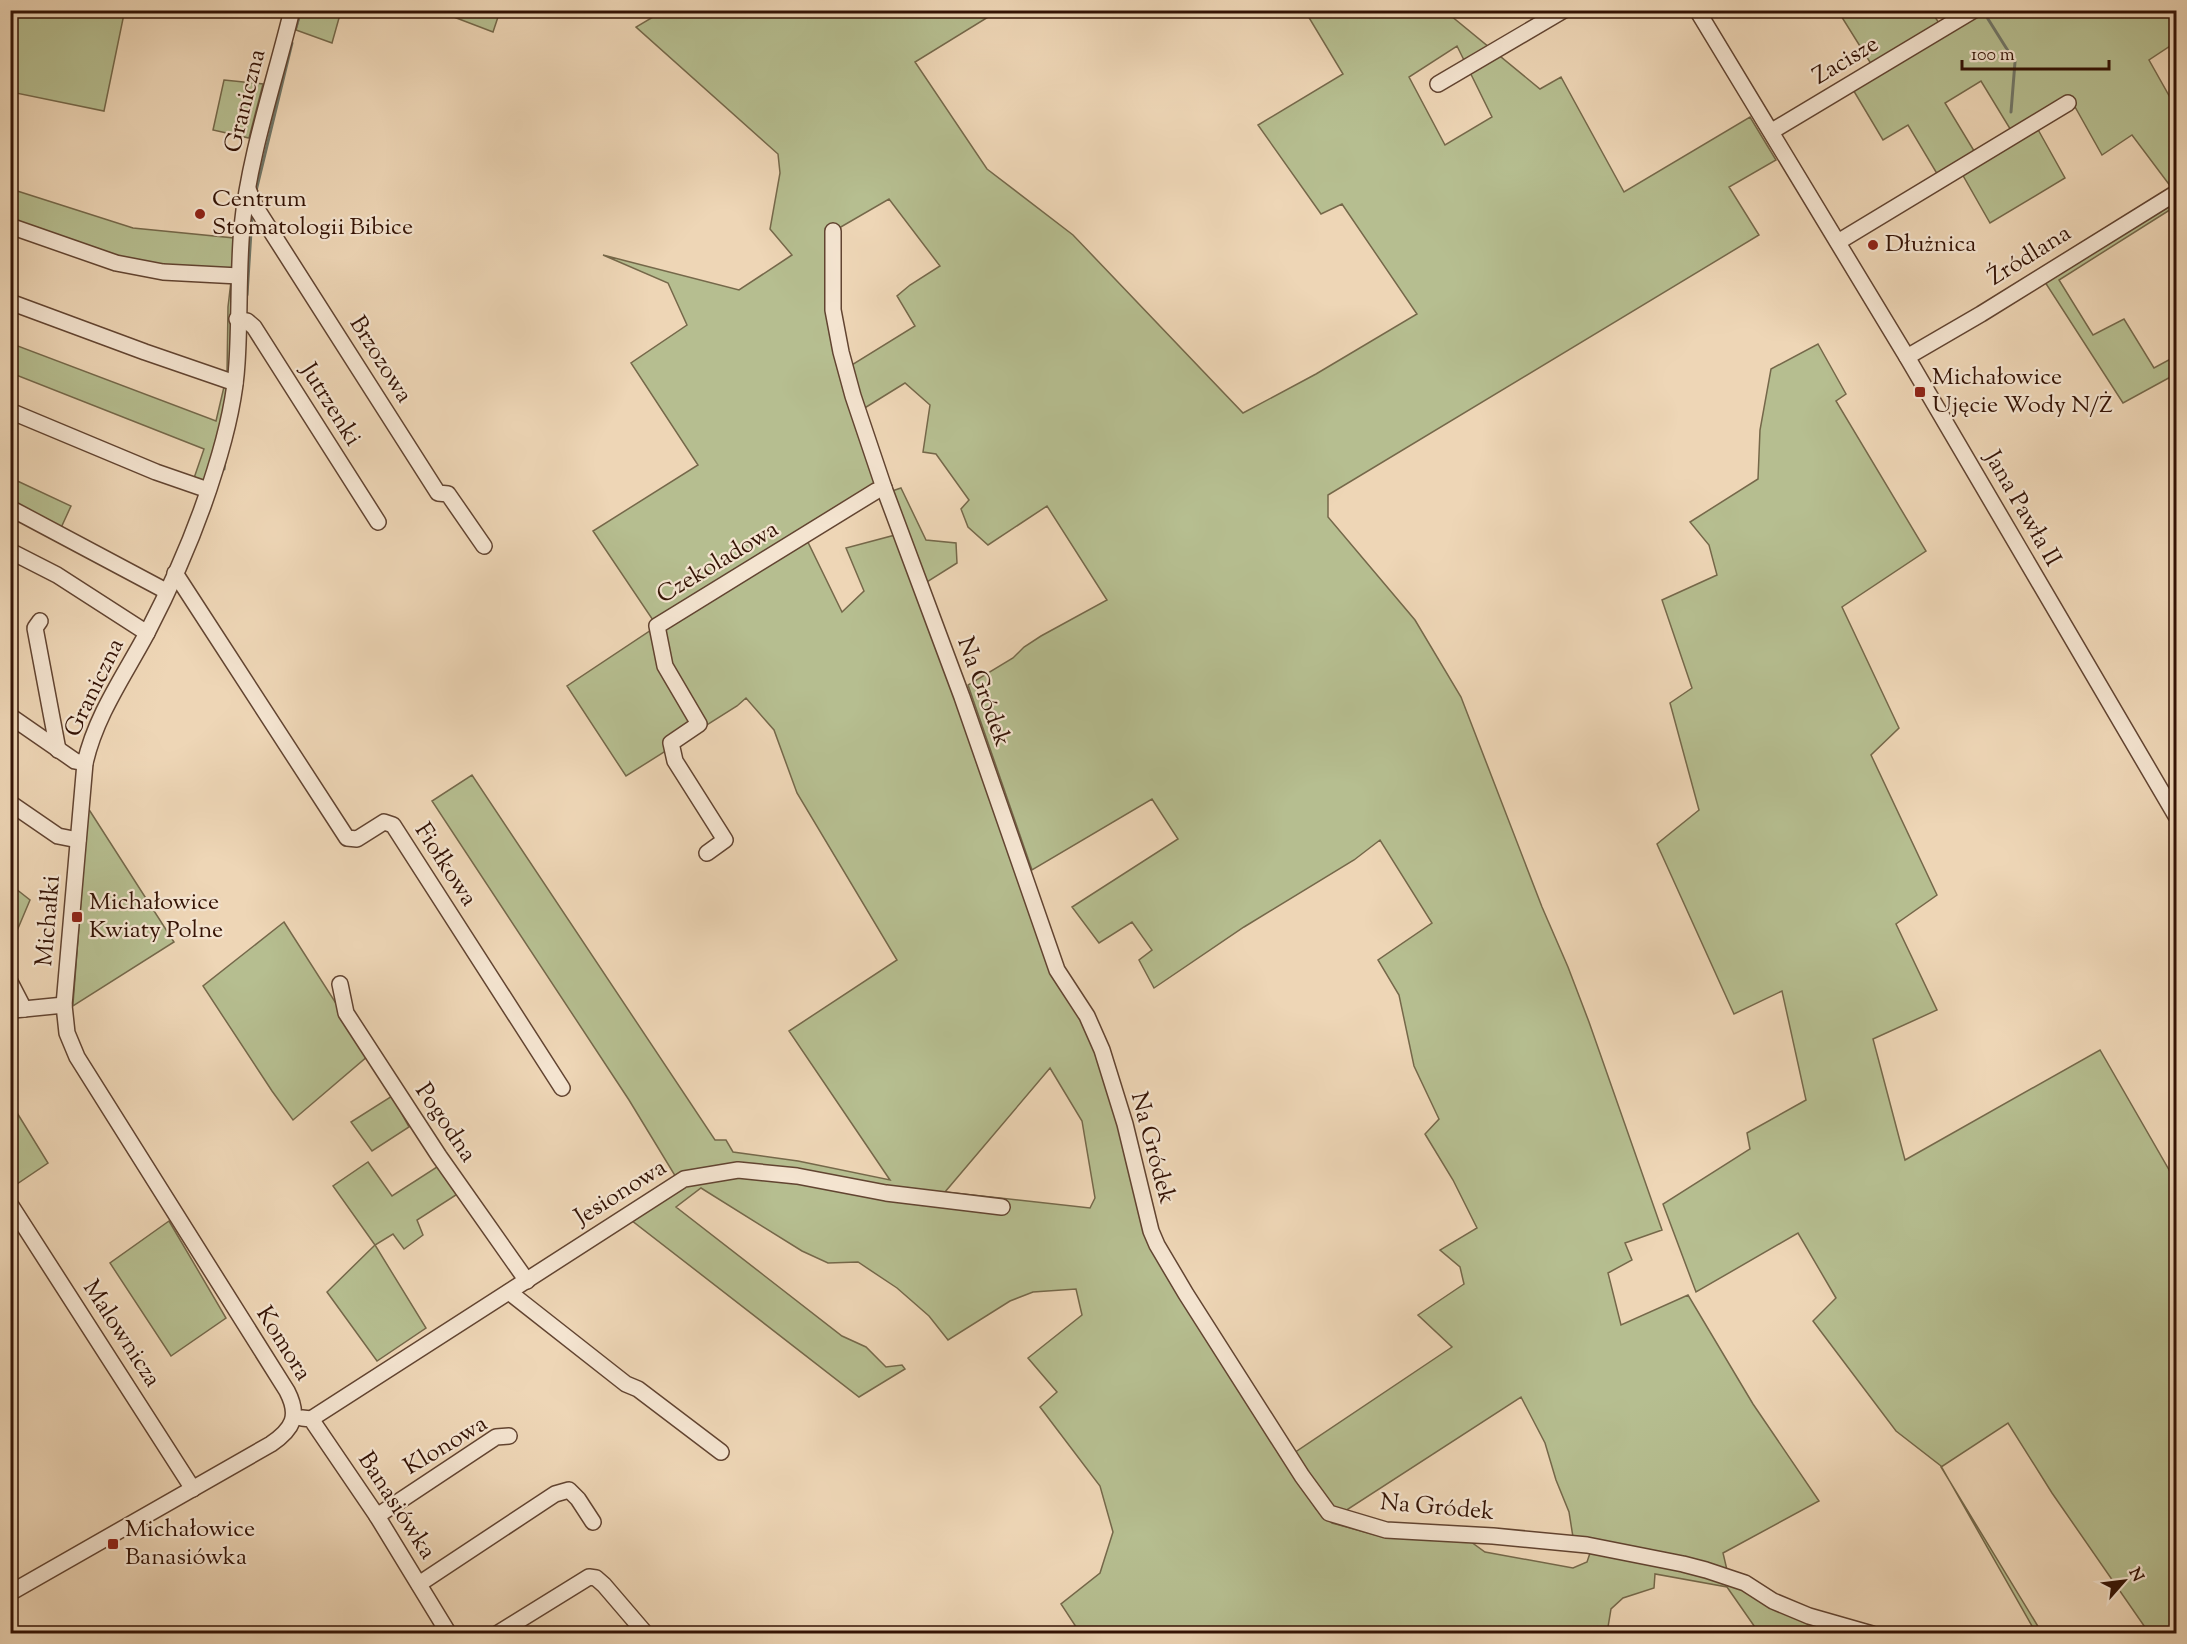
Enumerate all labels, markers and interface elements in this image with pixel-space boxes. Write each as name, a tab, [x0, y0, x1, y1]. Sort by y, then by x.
street label: Zacisze	[1807, 28, 1885, 94]
scale bar	[1962, 33, 2109, 71]
text: 100 m	[1971, 43, 2015, 69]
street label: Graniczna	[217, 46, 275, 156]
place label: Centrum Stomatologii Bibice	[212, 183, 413, 245]
marker: Centrum Stomatologii Bibice	[193, 207, 207, 221]
street label: Źródlana	[1982, 217, 2078, 295]
place label: Dłużnica	[1885, 228, 1976, 262]
marker: Dłużnica	[1866, 238, 1880, 252]
street label: Brzozowa	[340, 310, 420, 410]
street label: Jutrzenki	[290, 355, 369, 453]
place label: Michałowice Ujęcie Wody N/Ż	[1932, 361, 2113, 423]
marker: Michałowice Ujęcie Wody N/Ż	[1913, 385, 1927, 399]
street label: Jana Pawła II	[1974, 443, 2069, 573]
street label: Czekoladowa	[651, 513, 785, 613]
street label: Na Gródek	[947, 632, 1019, 752]
street label: Graniczna	[57, 633, 133, 743]
street label: Fiołkowa	[405, 816, 485, 914]
street label: Michałki	[28, 874, 70, 968]
place label: Michałowice Kwiaty Polne	[89, 886, 223, 948]
marker: Michałowice Kwiaty Polne	[70, 910, 84, 924]
street label: Pogodna	[406, 1077, 484, 1169]
street label: Na Gródek	[1121, 1088, 1183, 1208]
street label: Jesionowa	[567, 1151, 674, 1236]
street label: Malownicza	[74, 1274, 168, 1394]
street label: Komora	[247, 1300, 319, 1388]
street label: Klonowa	[398, 1408, 494, 1484]
street label: Banasiówka	[349, 1446, 443, 1566]
street label: Na Gródek	[1379, 1486, 1495, 1530]
place label: Michałowice Banasiówka	[125, 1513, 255, 1575]
marker: Michałowice Banasiówka	[106, 1537, 120, 1551]
north arrow	[2094, 1551, 2154, 1611]
text: N	[2122, 1564, 2148, 1586]

